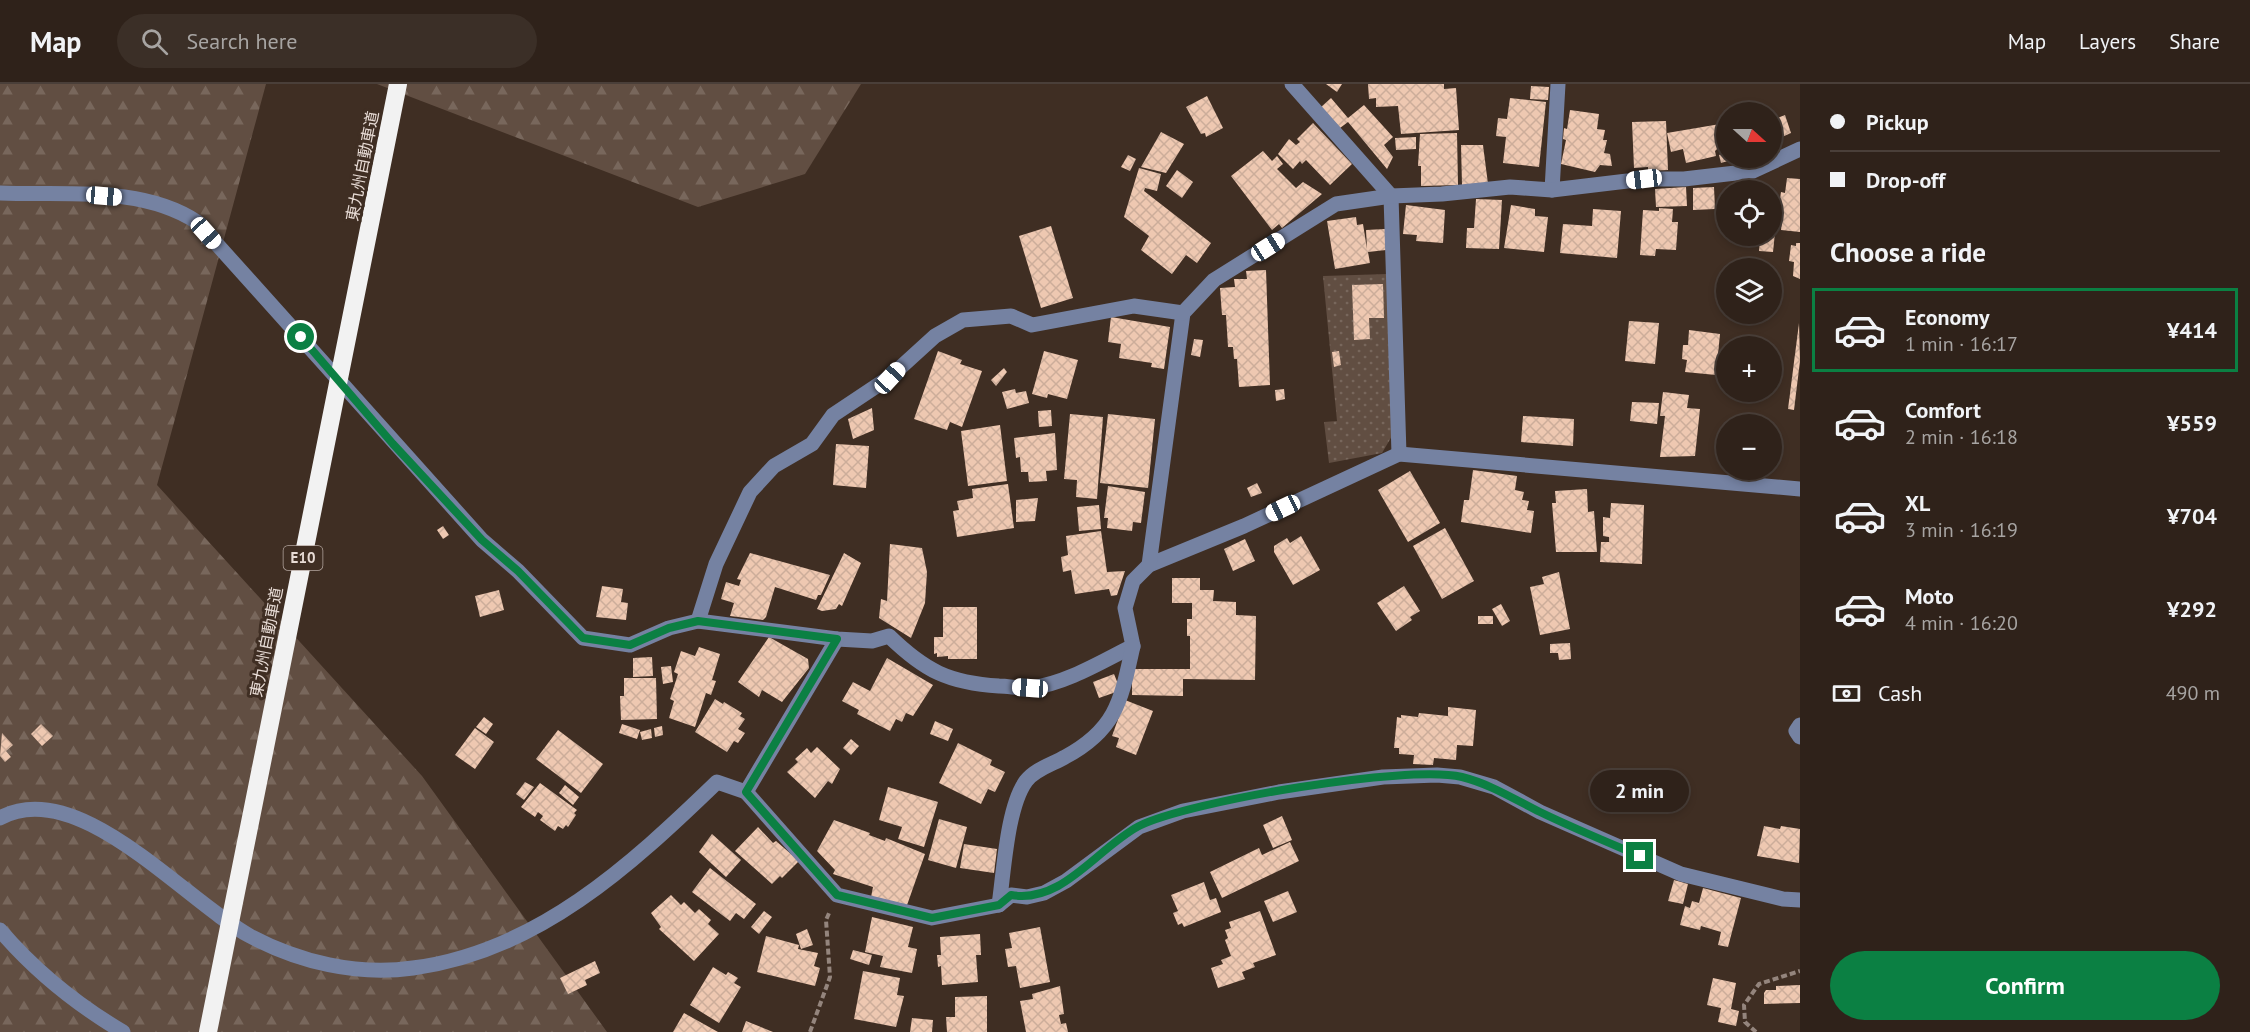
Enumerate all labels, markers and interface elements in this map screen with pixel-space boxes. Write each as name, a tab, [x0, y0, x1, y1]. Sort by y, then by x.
search box	[117, 14, 537, 68]
text: Map	[30, 23, 81, 60]
icon: search	[138, 25, 171, 58]
text: Search here	[186, 27, 297, 55]
text: Map	[2008, 28, 2046, 55]
text: Layers	[2079, 28, 2136, 55]
text: Share	[2169, 28, 2220, 55]
north arrow	[1716, 102, 1782, 168]
map controls	[1716, 102, 1782, 480]
text: Pickup	[1866, 108, 1929, 136]
street label: 東九州自動車道	[341, 109, 383, 223]
text: Drop-off	[1866, 166, 1945, 194]
car	[1625, 168, 1663, 190]
button: locate	[1716, 180, 1782, 246]
car	[85, 185, 123, 207]
car	[187, 214, 225, 252]
car	[1248, 230, 1288, 264]
text: Choose a ride	[1830, 235, 1986, 269]
button: layers	[1716, 258, 1782, 324]
icon: car	[1833, 303, 1887, 357]
text: Economy	[1905, 303, 1989, 331]
text: ¥414	[2167, 316, 2217, 344]
route start	[287, 323, 314, 350]
text: 1 min · 16:17	[1905, 331, 2018, 357]
button: +	[1716, 336, 1782, 402]
car	[871, 359, 909, 397]
icon: car	[1833, 396, 1887, 450]
text: Comfort	[1905, 396, 1981, 424]
text: ¥559	[2167, 409, 2217, 437]
button: −	[1716, 414, 1782, 480]
text: 2 min · 16:18	[1905, 424, 2018, 450]
icon: car	[1833, 489, 1887, 543]
text: XL	[1905, 489, 1930, 517]
car	[1263, 492, 1303, 524]
text: ¥704	[2167, 502, 2217, 530]
text: 3 min · 16:19	[1905, 517, 2018, 543]
road number: E10	[284, 546, 322, 570]
icon: car	[1833, 582, 1887, 636]
text: Moto	[1905, 582, 1954, 610]
street label: 東九州自動車道	[245, 585, 287, 699]
text: ¥292	[2167, 595, 2217, 623]
text: 4 min · 16:20	[1905, 610, 2018, 636]
icon: cash	[1830, 677, 1863, 710]
car	[1011, 678, 1049, 698]
text: Cash	[1878, 679, 1922, 707]
text: 490 m	[2166, 680, 2220, 706]
callout: 2 min	[1590, 769, 1690, 811]
text: 2 min	[1615, 778, 1664, 804]
route end	[1626, 842, 1653, 869]
button: Confirm	[1830, 951, 2220, 1020]

